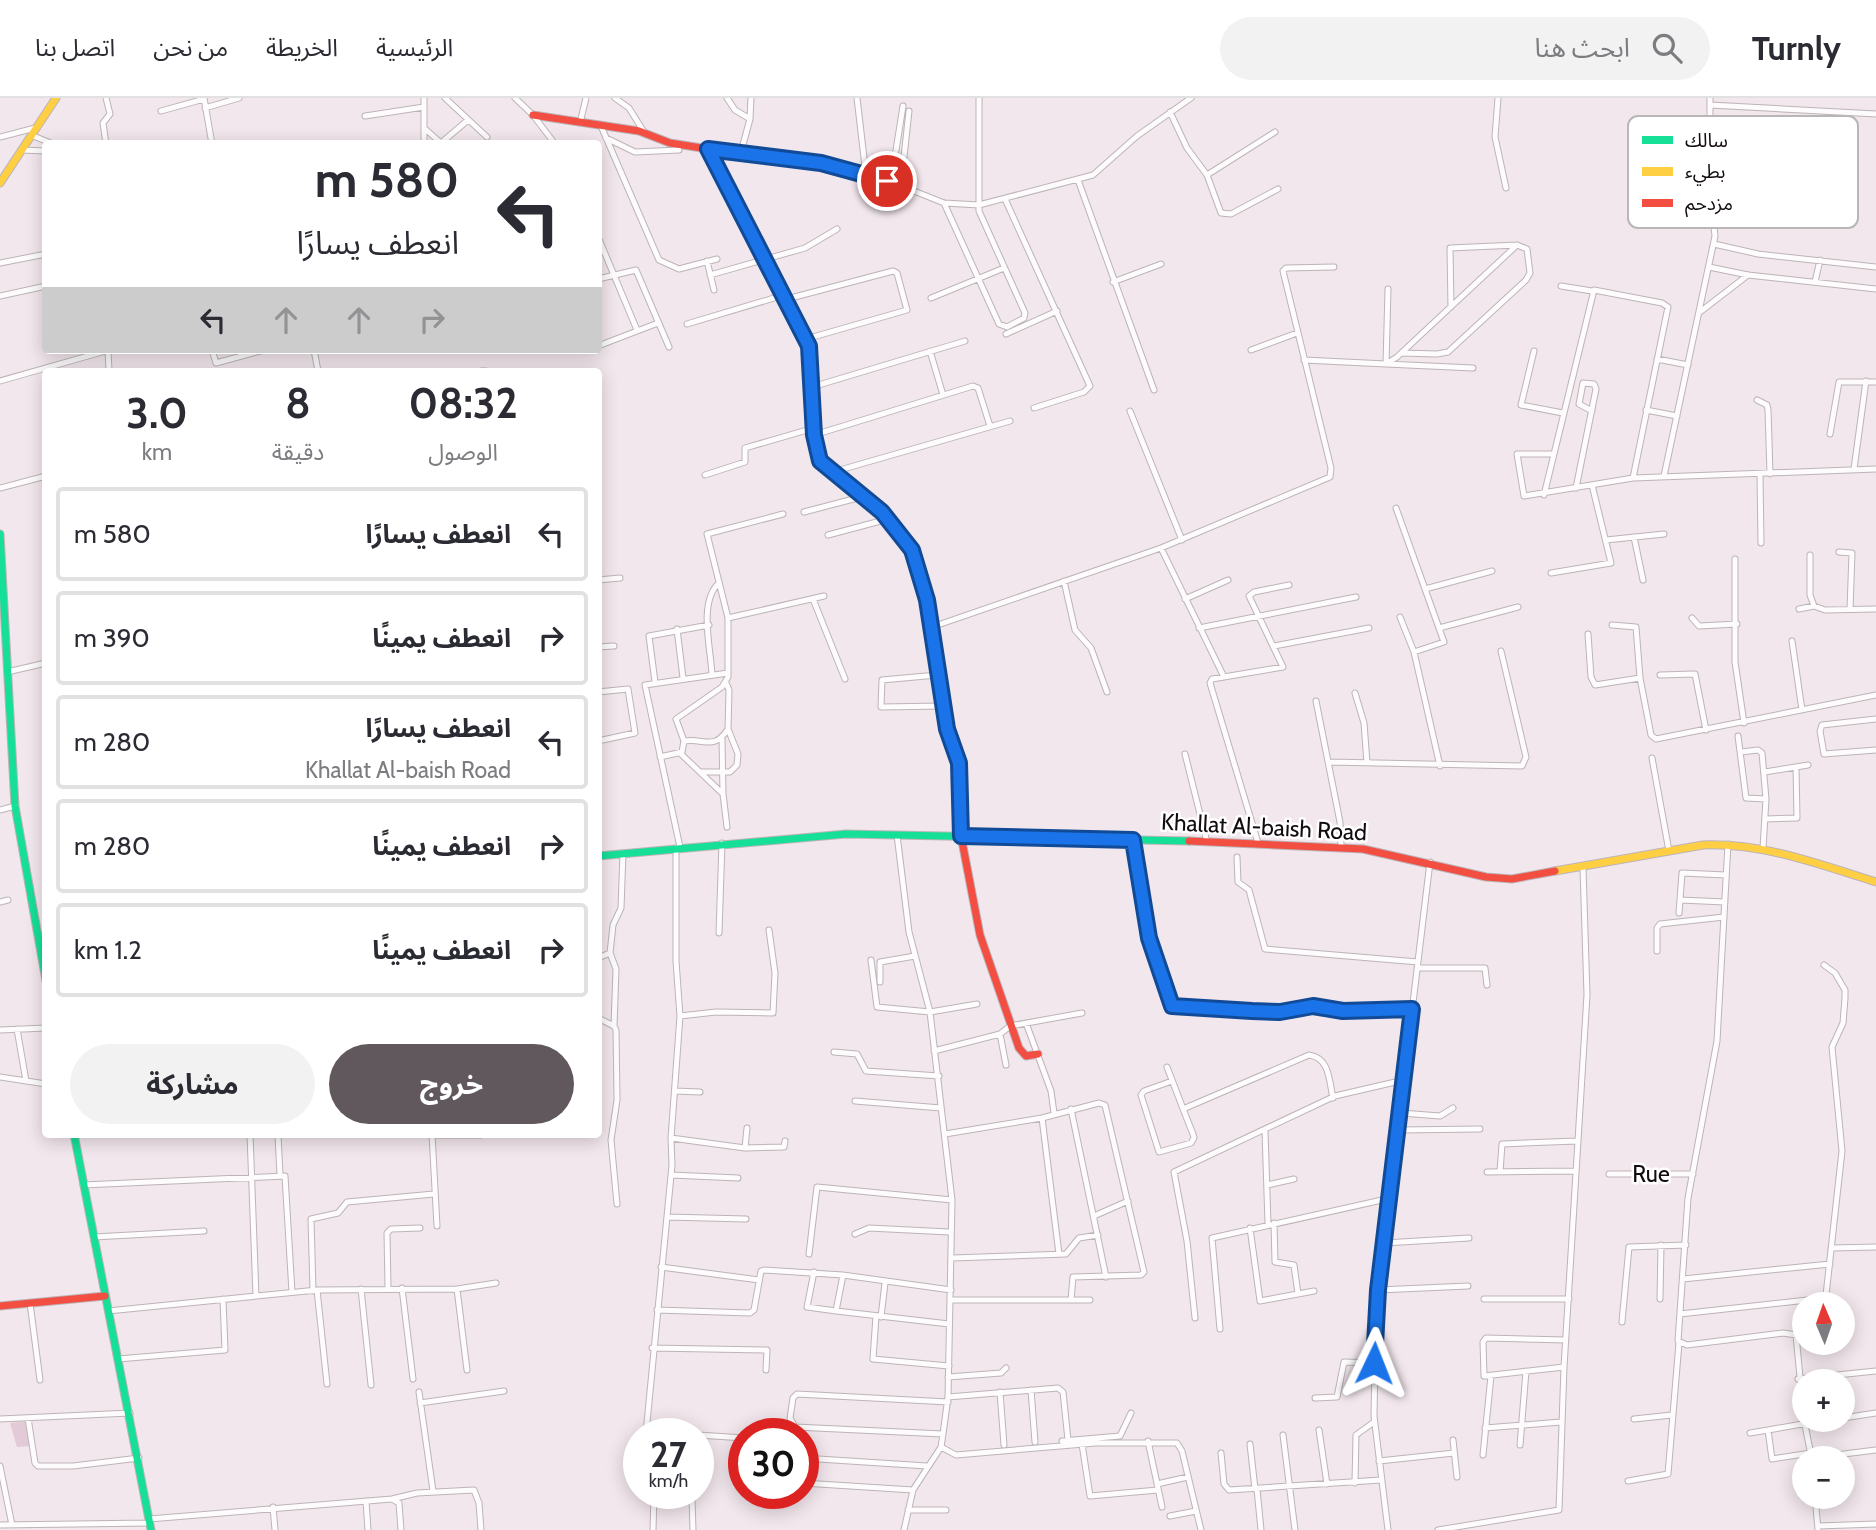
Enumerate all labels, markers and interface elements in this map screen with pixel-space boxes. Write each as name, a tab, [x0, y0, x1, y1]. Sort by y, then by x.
search box	[1220, 17, 1710, 80]
text: Turnly	[1752, 28, 1841, 68]
icon: search	[1648, 29, 1686, 67]
text: ابحث هنا	[1534, 32, 1630, 64]
text: اتصل بنا	[35, 33, 115, 62]
text: من نحن	[153, 33, 228, 62]
text: الخريطة	[266, 33, 338, 62]
text: الرئيسية	[376, 33, 453, 62]
legend	[1628, 116, 1858, 228]
text: سالك	[1685, 129, 1728, 152]
text: 580 m	[315, 150, 459, 209]
pin	[857, 151, 917, 211]
text: بطيء	[1685, 160, 1725, 186]
icon: arrive	[868, 162, 906, 200]
icon: left	[483, 168, 574, 259]
text: مزدحم	[1685, 192, 1733, 218]
text: انعطف يسارًا	[296, 223, 459, 262]
icon: left	[194, 301, 232, 339]
icon: ahead	[267, 301, 305, 339]
icon: ahead	[340, 301, 378, 339]
icon: right	[413, 301, 451, 339]
text: 8	[285, 377, 311, 429]
text: 08:32	[409, 377, 518, 429]
text: 3.0	[126, 387, 188, 439]
text: km	[142, 438, 172, 466]
text: دقيقة	[272, 438, 324, 466]
text: الوصول	[428, 438, 498, 466]
icon: left	[532, 515, 570, 553]
text: 580 m	[74, 518, 151, 550]
text: انعطف يسارًا	[365, 518, 511, 550]
icon: right	[532, 619, 570, 657]
text: 390 m	[74, 622, 150, 654]
text: انعطف يمينًا	[372, 622, 511, 654]
text: انعطف يسارًا	[365, 712, 511, 744]
icon: left	[532, 723, 570, 761]
text: 280 m	[74, 726, 150, 758]
text: Khallat Al-baish Road	[305, 756, 511, 784]
street label: Khallat Al-baish Road	[1160, 808, 1368, 846]
icon: right	[532, 827, 570, 865]
text: 280 m	[74, 830, 150, 862]
text: انعطف يمينًا	[372, 830, 511, 862]
icon: right	[532, 931, 570, 969]
text: 1.2 km	[74, 934, 142, 966]
text: انعطف يمينًا	[372, 934, 511, 966]
button: مشاركة	[70, 1044, 315, 1124]
button: خروج	[329, 1044, 574, 1124]
street label: Rue	[1632, 1160, 1670, 1188]
north arrow	[1792, 1292, 1855, 1354]
map controls	[1792, 1292, 1855, 1509]
position arrow	[1337, 1326, 1411, 1400]
button: +	[1792, 1369, 1855, 1432]
speed limit sign: 30	[728, 1418, 819, 1509]
text: 27	[650, 1433, 687, 1476]
button: −	[1792, 1446, 1855, 1509]
text: km/h	[649, 1470, 688, 1492]

